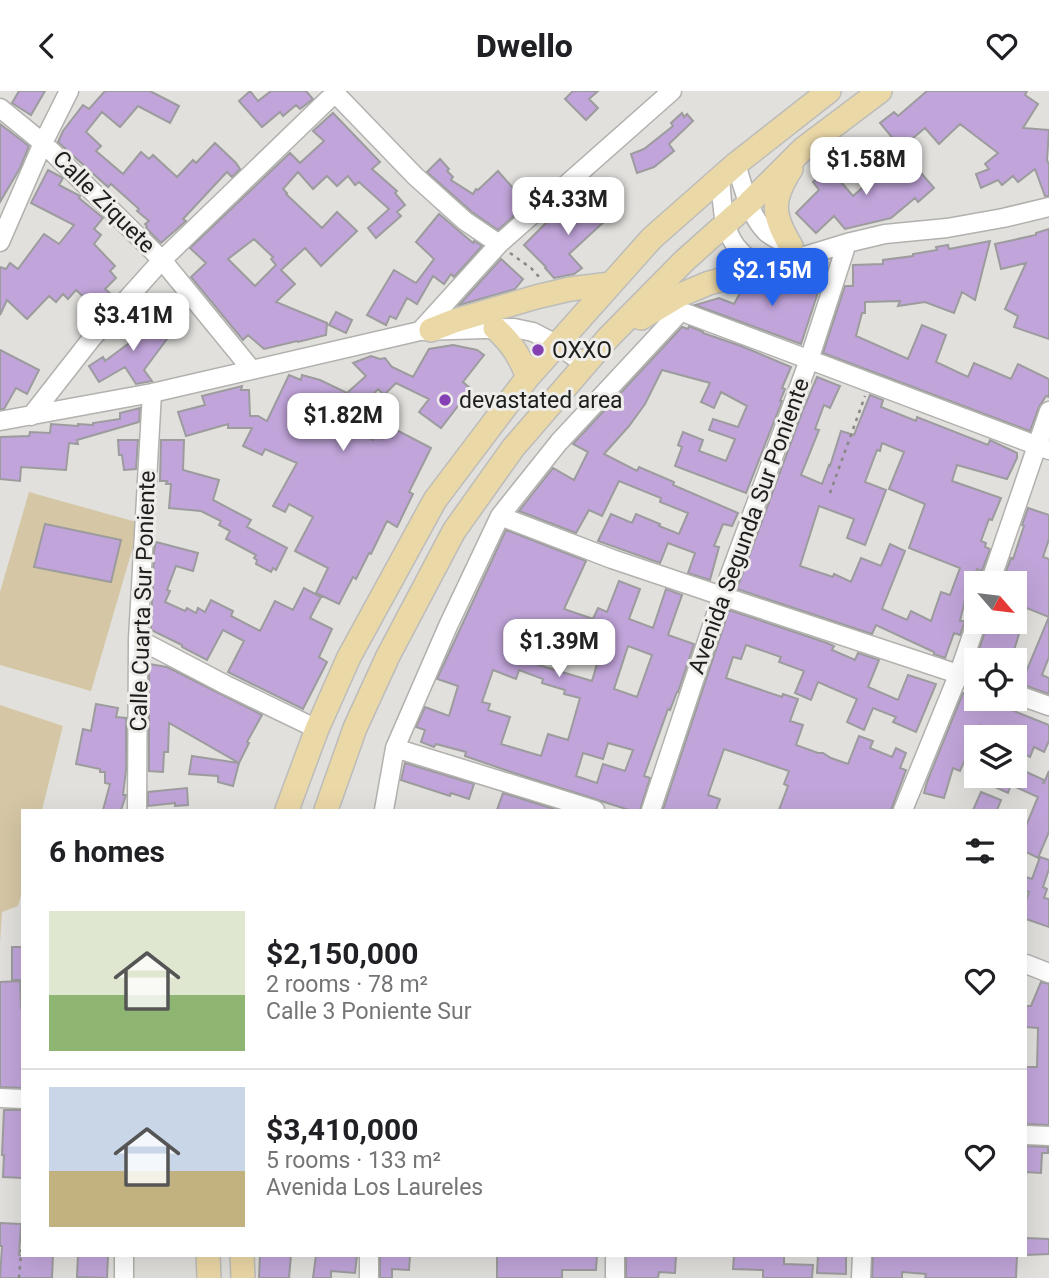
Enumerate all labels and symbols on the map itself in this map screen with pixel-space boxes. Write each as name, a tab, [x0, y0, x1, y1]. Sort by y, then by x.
pin: $1.58M	[809, 137, 923, 197]
street label: Calle Ziquete	[47, 145, 161, 259]
pin: $4.33M	[511, 177, 625, 237]
pin: $2.15M	[715, 249, 829, 308]
pin: $3.41M	[76, 293, 190, 353]
place label: OXXO	[552, 337, 612, 364]
marker: OXXO	[530, 342, 546, 358]
street label: Avenida Segunda Sur Poniente	[683, 374, 815, 678]
place label: devastated area	[459, 387, 623, 414]
marker: devastated area	[437, 392, 453, 408]
pin: $1.82M	[286, 393, 400, 453]
street label: Calle Cuarta Sur Poniente	[125, 470, 161, 732]
north arrow	[964, 571, 1027, 633]
pin: $1.39M	[502, 619, 616, 679]

